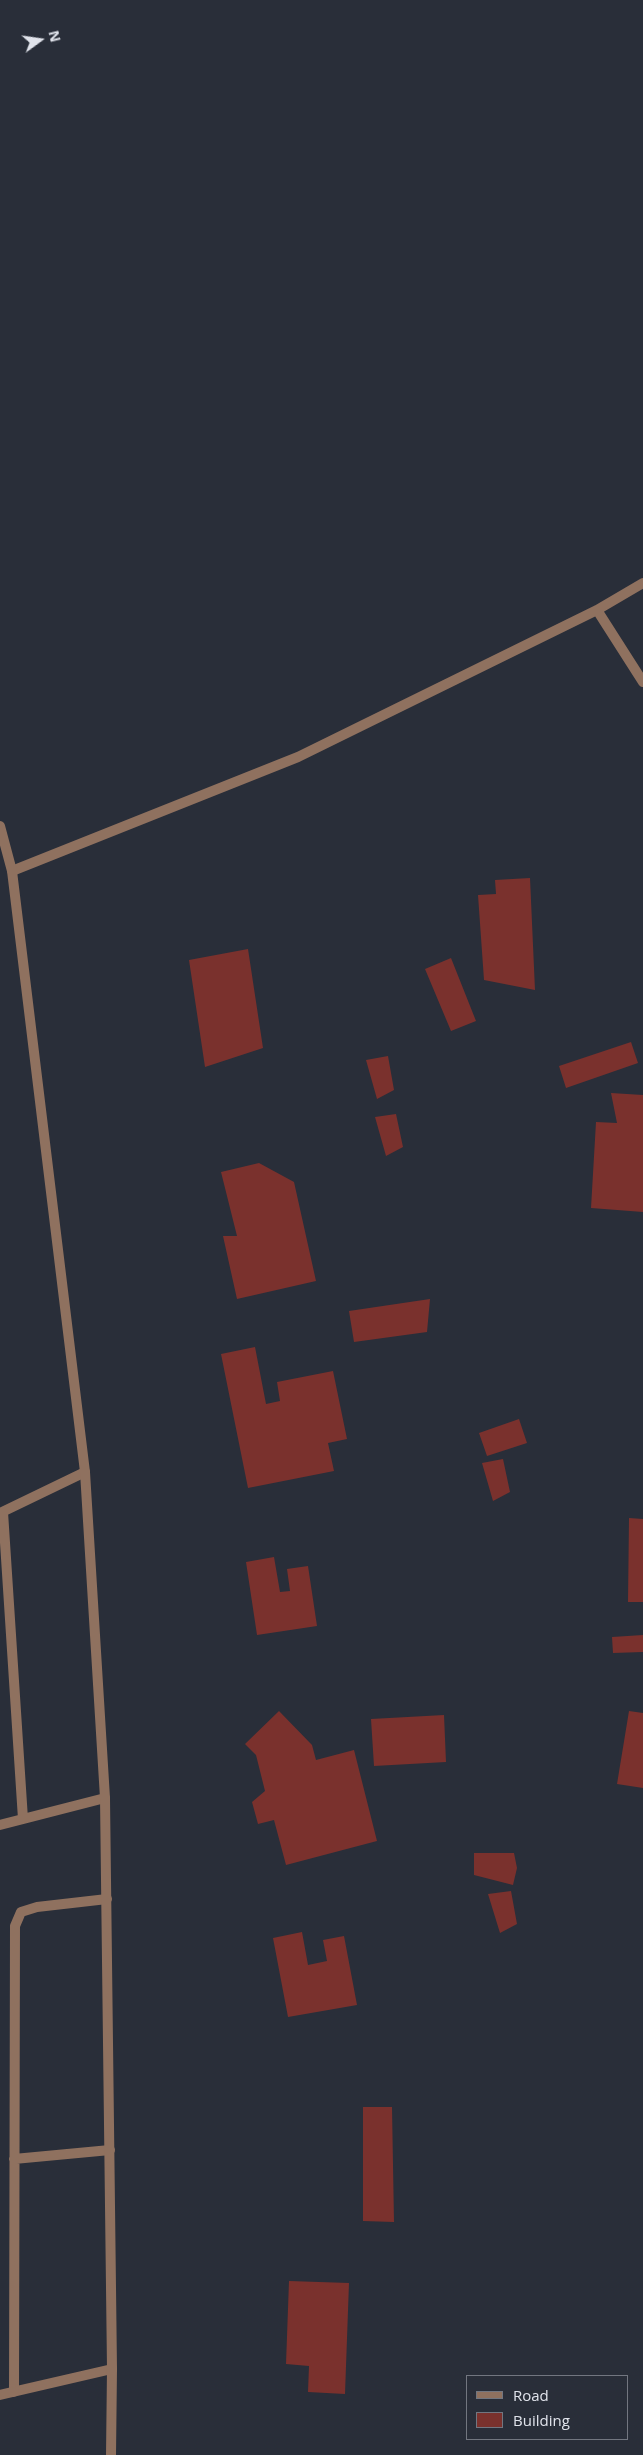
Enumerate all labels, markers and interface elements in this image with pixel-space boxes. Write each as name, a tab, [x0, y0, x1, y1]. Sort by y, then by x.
north arrow	[15, 15, 65, 65]
text: N	[44, 28, 66, 44]
legend	[466, 2375, 628, 2440]
text: Road	[513, 2385, 549, 2405]
text: Building	[513, 2410, 570, 2430]

